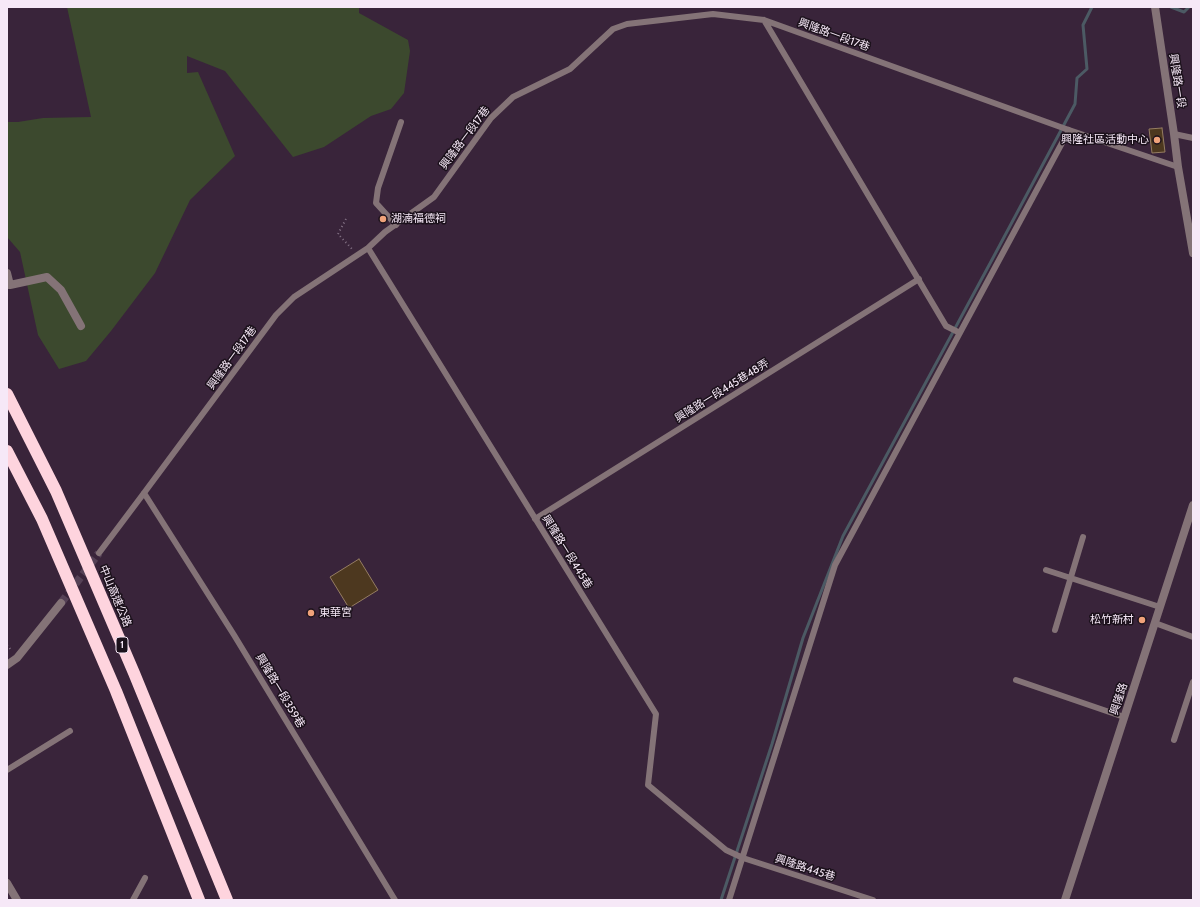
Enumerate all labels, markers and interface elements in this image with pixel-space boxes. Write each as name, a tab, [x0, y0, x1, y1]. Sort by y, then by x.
street label: 興隆路一段17巷	[796, 16, 872, 54]
street label: 興隆路一段	[1166, 53, 1188, 109]
street label: 興隆路一段17巷	[437, 104, 493, 172]
place label: 興隆社區活動中心	[1061, 133, 1149, 147]
marker: 興隆社區活動中心	[1152, 135, 1162, 145]
place label: 湖湳福德祠	[391, 212, 446, 226]
marker: 湖湳福德祠	[378, 214, 388, 224]
street label: 興隆路一段17巷	[205, 324, 259, 392]
street label: 興隆路一段445巷48弄	[672, 357, 772, 425]
street label: 興隆路一段445巷	[539, 513, 595, 591]
street label: 中山高速公路	[96, 563, 134, 629]
place label: 東華宮	[319, 606, 352, 620]
marker: 東華宮	[306, 608, 316, 618]
place label: 松竹新村	[1090, 613, 1134, 627]
marker: 松竹新村	[1137, 615, 1147, 625]
road number: 1	[116, 637, 128, 653]
street label: 興隆路一段359巷	[253, 652, 307, 730]
street label: 興隆路	[1108, 681, 1130, 717]
street label: 興隆路445巷	[773, 852, 837, 884]

